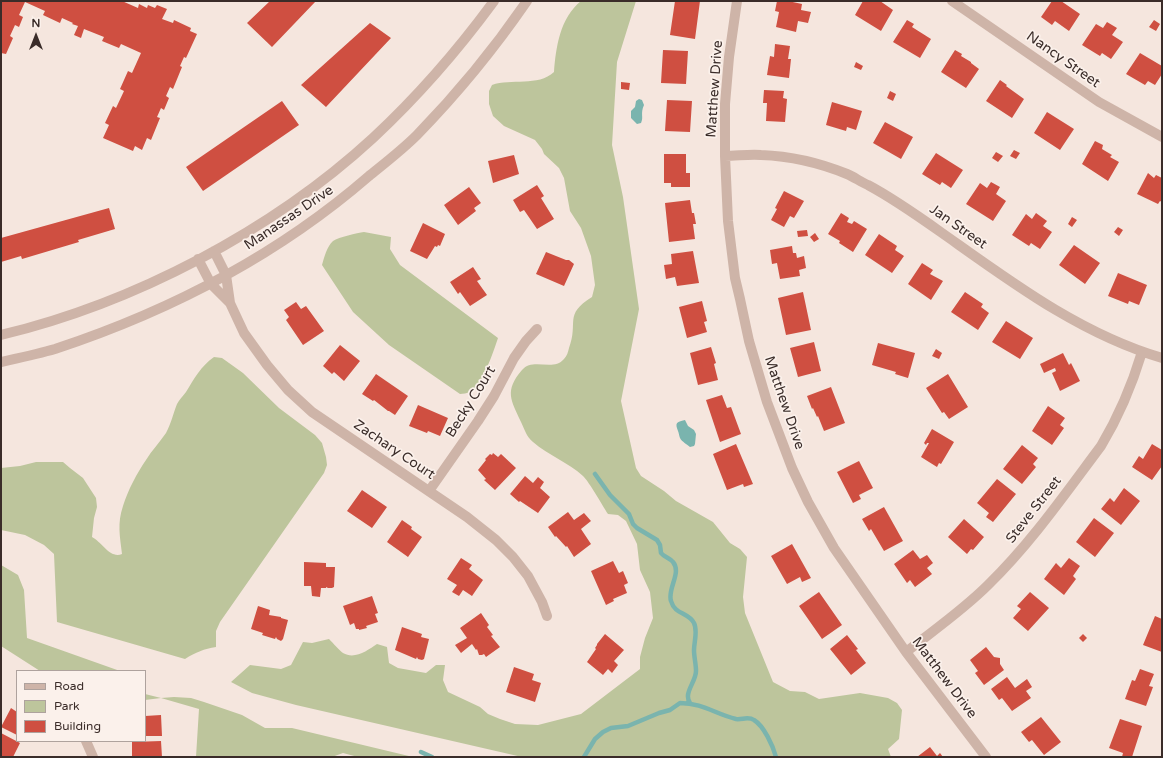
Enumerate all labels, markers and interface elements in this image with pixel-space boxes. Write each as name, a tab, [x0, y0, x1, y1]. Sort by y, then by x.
north arrow	[16, 16, 56, 56]
text: N	[32, 17, 40, 30]
street label: Nancy Street	[1023, 28, 1103, 92]
street label: Matthew Drive	[703, 40, 727, 138]
street label: Manassas Drive	[241, 182, 337, 254]
street label: Jan Street	[926, 201, 990, 253]
street label: Matthew Drive	[760, 354, 808, 452]
street label: Becky Court	[442, 363, 500, 441]
street label: Zachary Court	[350, 417, 438, 483]
street label: Steve Street	[1003, 473, 1065, 547]
street label: Matthew Drive	[908, 634, 980, 722]
legend	[16, 670, 146, 742]
text: Road	[54, 679, 84, 693]
text: Park	[54, 699, 80, 713]
text: Building	[54, 719, 101, 733]

